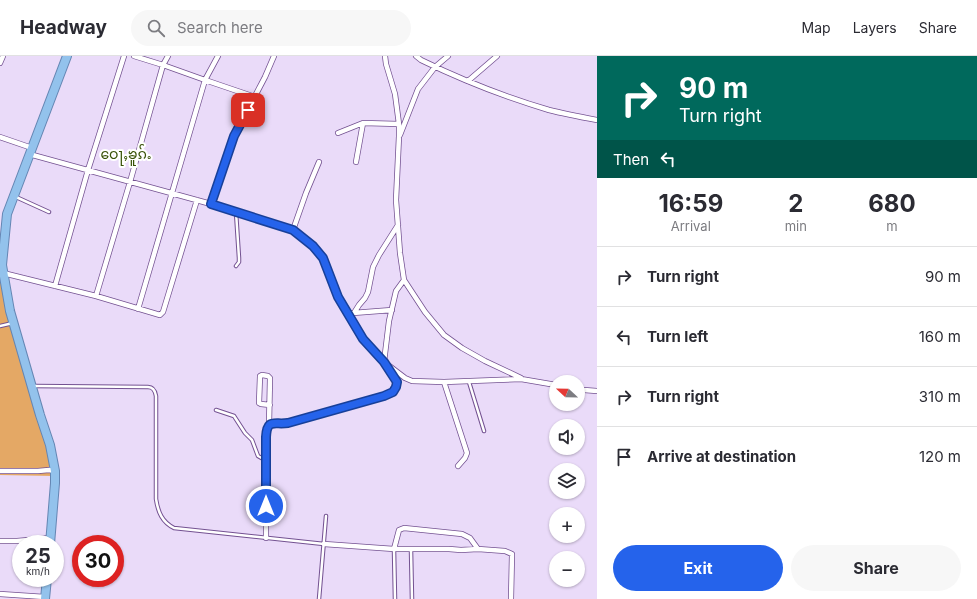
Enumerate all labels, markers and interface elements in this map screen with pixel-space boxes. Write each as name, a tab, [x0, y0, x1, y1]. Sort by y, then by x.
search box	[131, 10, 411, 46]
text: Headway	[20, 16, 107, 39]
icon: search	[145, 17, 167, 39]
text: Search here	[177, 18, 263, 37]
text: Map	[802, 19, 831, 36]
text: Layers	[853, 19, 897, 36]
text: Share	[919, 19, 957, 36]
text: 90 m	[679, 71, 748, 105]
icon: right	[613, 72, 665, 124]
pin	[231, 93, 265, 127]
icon: arrive	[237, 99, 259, 121]
text: Turn right	[679, 105, 762, 126]
district label: ဝေႃႇၶူၵ်ႉ	[100, 144, 152, 166]
icon: left	[657, 148, 679, 170]
text: Then	[613, 150, 649, 169]
text: 16:59	[658, 189, 723, 218]
text: 2	[788, 189, 803, 218]
text: 680	[868, 189, 916, 218]
text: Arrival	[671, 218, 711, 234]
text: min	[785, 218, 807, 234]
text: m	[886, 218, 898, 234]
icon: right	[613, 266, 635, 288]
text: Turn right	[647, 267, 719, 286]
text: 90 m	[925, 267, 961, 286]
icon: left	[613, 326, 635, 348]
text: Turn left	[647, 327, 708, 346]
text: 160 m	[919, 327, 961, 346]
north arrow	[549, 375, 585, 411]
map controls	[549, 375, 585, 587]
icon: right	[613, 386, 635, 408]
text: Turn right	[647, 387, 719, 406]
text: 310 m	[919, 387, 961, 406]
button: sound	[549, 419, 585, 455]
icon: arrive	[613, 446, 635, 468]
text: Arrive at destination	[647, 447, 796, 466]
text: 120 m	[919, 447, 961, 466]
button: layers	[549, 463, 585, 499]
position arrow	[245, 485, 287, 527]
button: +	[549, 507, 585, 543]
speed limit sign: 30	[72, 535, 124, 587]
text: 25	[25, 544, 51, 568]
button: Exit	[613, 545, 783, 591]
button: Share	[791, 545, 961, 591]
button: −	[549, 551, 585, 587]
text: km/h	[26, 565, 50, 577]

